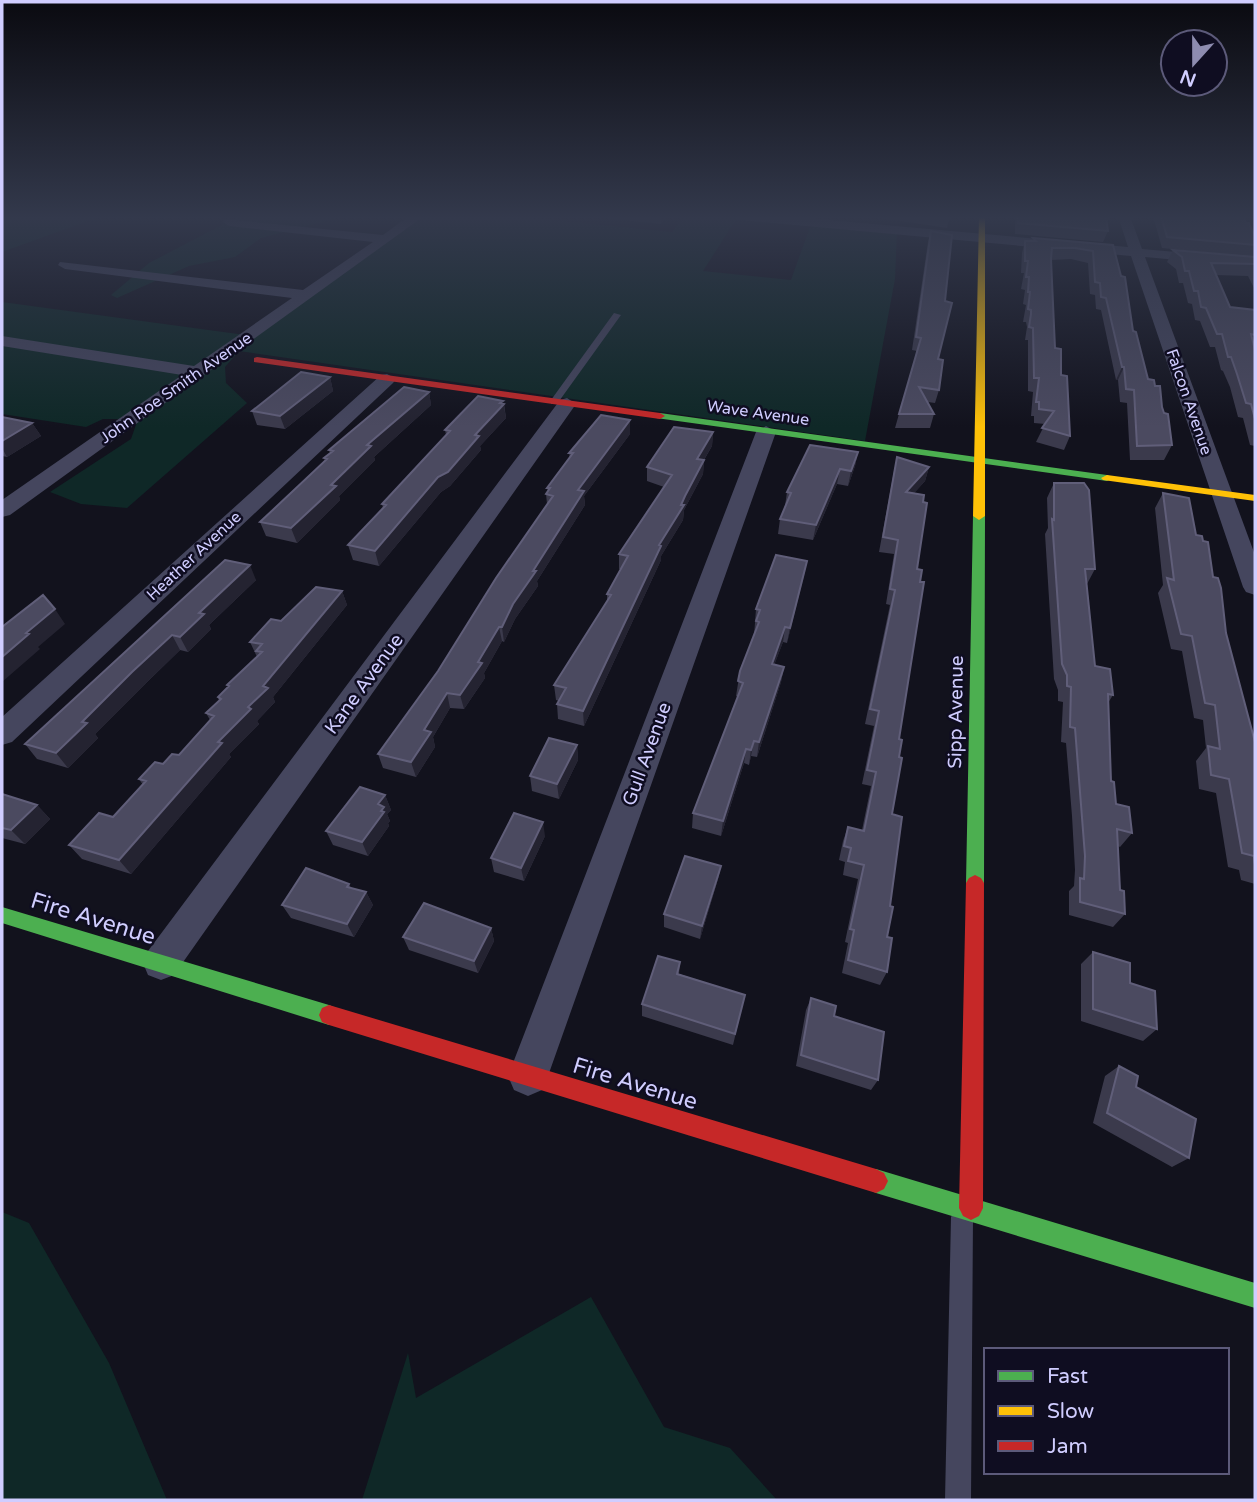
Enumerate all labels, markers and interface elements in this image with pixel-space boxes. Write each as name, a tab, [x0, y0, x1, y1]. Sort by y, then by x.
north arrow	[1159, 28, 1229, 98]
text: N	[1177, 65, 1199, 91]
street label: John Roe Smith Avenue	[96, 328, 256, 448]
street label: Falcon Avenue	[1161, 346, 1217, 458]
street label: Wave Avenue	[705, 396, 811, 430]
street label: Heather Avenue	[142, 507, 246, 605]
street label: Kane Avenue	[320, 630, 408, 738]
street label: Sipp Avenue	[944, 655, 968, 769]
street label: Gull Avenue	[618, 699, 676, 809]
street label: Fire Avenue	[27, 887, 159, 951]
street label: Fire Avenue	[569, 1052, 701, 1116]
legend	[984, 1348, 1229, 1474]
text: Fast	[1047, 1364, 1088, 1389]
text: Slow	[1047, 1399, 1095, 1424]
text: Jam	[1047, 1434, 1088, 1459]

